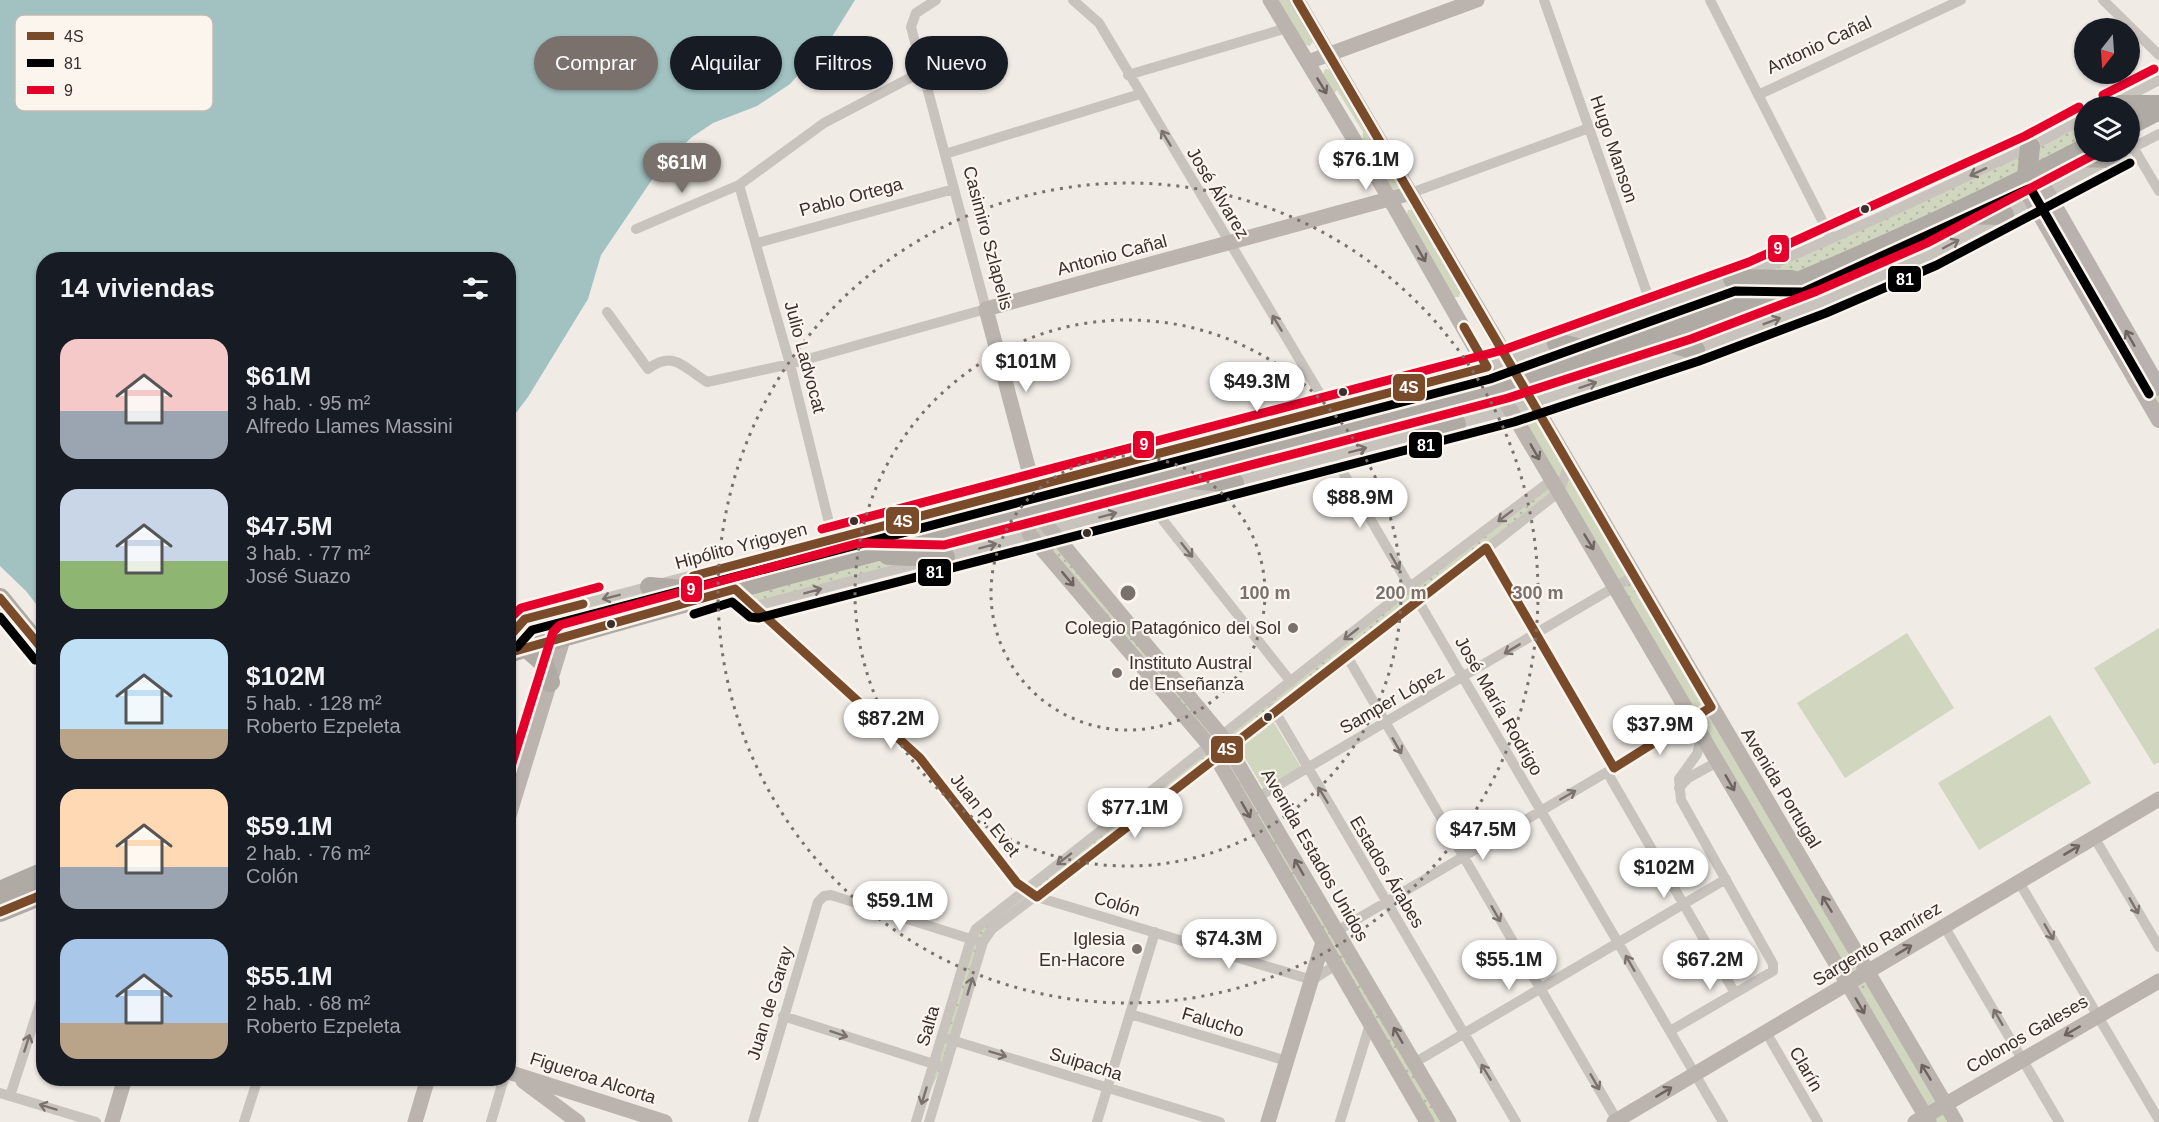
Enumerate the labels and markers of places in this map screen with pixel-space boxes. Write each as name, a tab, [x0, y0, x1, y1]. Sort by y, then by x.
pin: $76.1M	[1317, 140, 1415, 191]
pin: $61M	[646, 143, 718, 194]
unlabelled marker	[1859, 203, 1871, 215]
pin: $101M	[984, 342, 1068, 393]
pin: $49.3M	[1208, 362, 1306, 413]
unlabelled marker	[1337, 386, 1349, 398]
pin: $88.9M	[1311, 478, 1409, 529]
unlabelled marker	[848, 515, 860, 527]
unlabelled marker	[1081, 527, 1093, 539]
centre of rings	[1118, 583, 1138, 603]
unlabelled marker	[605, 618, 617, 630]
place label: Colegio Patagónico del Sol	[1065, 618, 1281, 638]
marker: Colegio Patagónico del Sol	[1286, 621, 1300, 635]
place label: Instituto Austral de Enseñanza	[1129, 653, 1252, 694]
marker: Instituto Austral de Enseñanza	[1110, 666, 1124, 680]
pin: $87.2M	[842, 699, 940, 750]
pin: $37.9M	[1611, 705, 1709, 756]
unlabelled marker	[1262, 711, 1274, 723]
pin: $77.1M	[1086, 788, 1184, 839]
pin: $47.5M	[1434, 810, 1532, 861]
pin: $102M	[1622, 848, 1706, 899]
pin: $59.1M	[851, 881, 949, 932]
pin: $74.3M	[1180, 919, 1278, 970]
place label: Iglesia En-Hacore	[1039, 929, 1126, 970]
pin: $55.1M	[1460, 940, 1558, 991]
pin: $67.2M	[1661, 940, 1759, 991]
marker: Iglesia En-Hacore	[1130, 942, 1144, 956]

